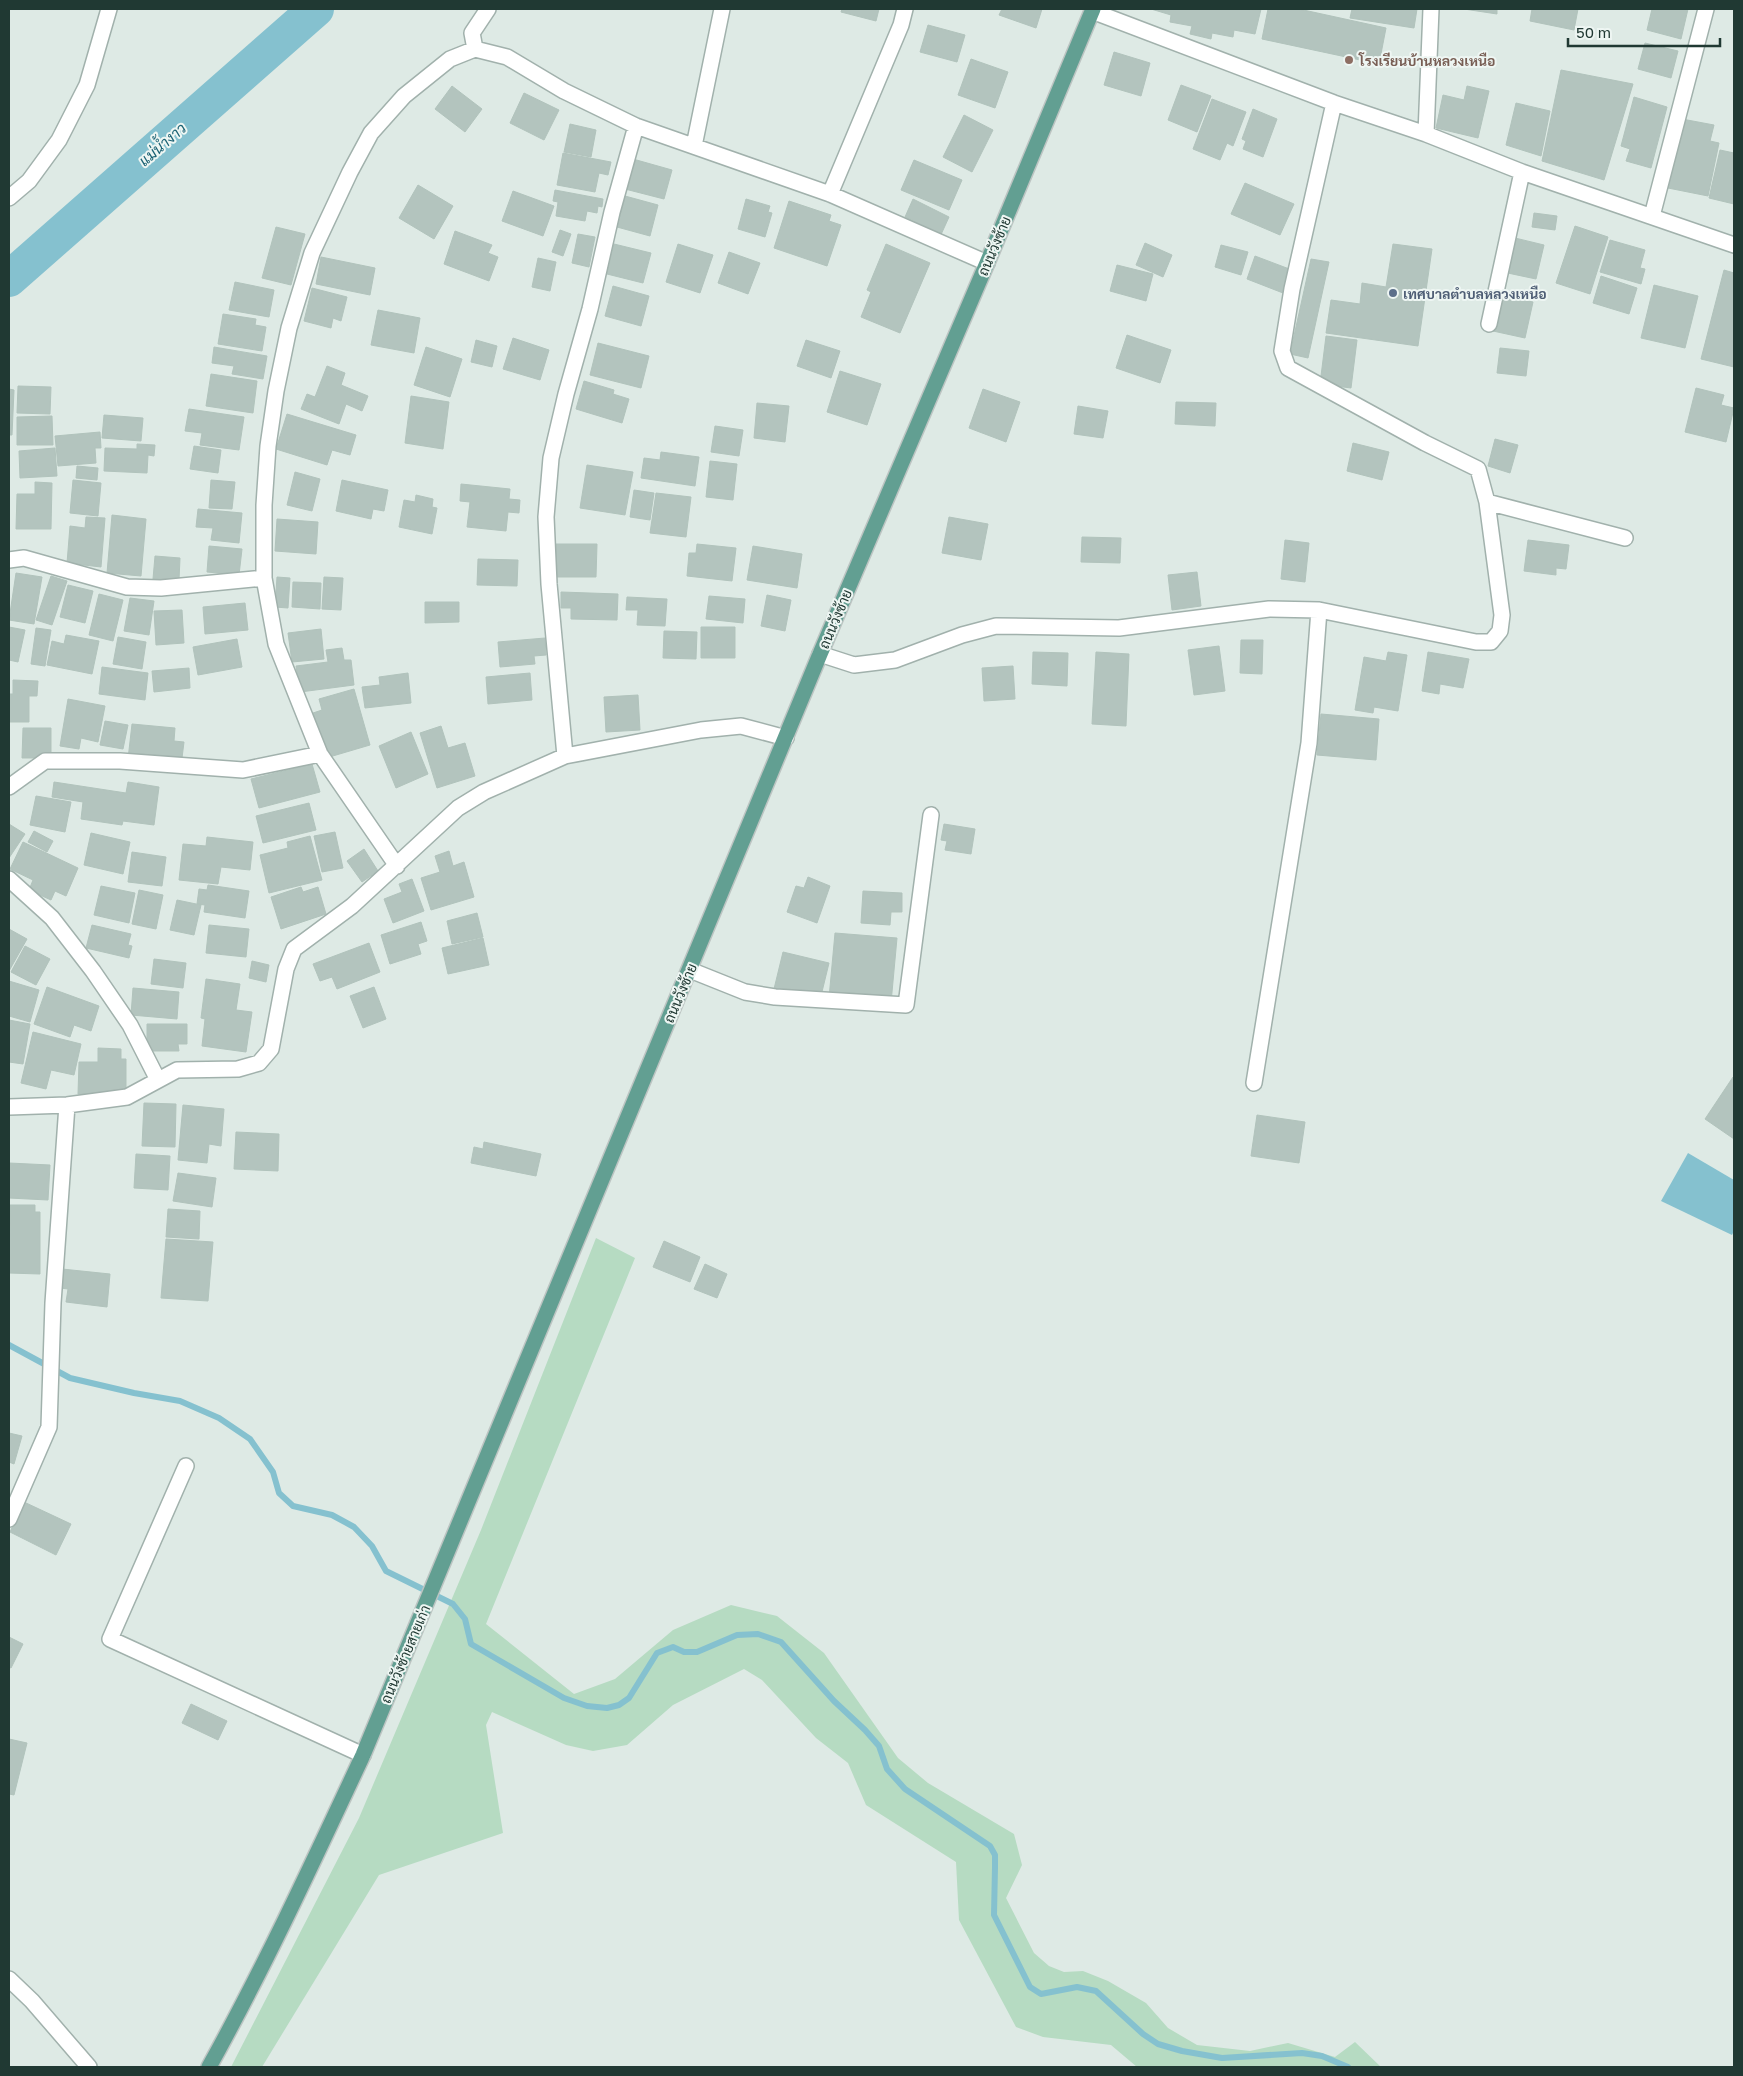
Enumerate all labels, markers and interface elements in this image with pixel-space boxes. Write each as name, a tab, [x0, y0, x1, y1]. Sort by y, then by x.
scale bar	[1568, 15, 1720, 47]
text: 50 m	[1576, 23, 1611, 41]
place label: โรงเรียนบ้านหลวงเหนือ	[1358, 52, 1495, 69]
marker: โรงเรียนบ้านหลวงเหนือ	[1343, 54, 1355, 66]
water label: แม่น้ำงาว	[133, 116, 189, 169]
street label: ถนนวังซ้าย	[974, 214, 1014, 278]
place label: เทศบาลตำบลหลวงเหนือ	[1403, 285, 1547, 302]
marker: เทศบาลตำบลหลวงเหนือ	[1387, 287, 1399, 299]
street label: ถนนวังซ้าย	[815, 587, 855, 651]
street label: ถนนวังซ้าย	[660, 961, 700, 1025]
street label: ถนนวังซ้ายสายเก่า	[377, 1602, 433, 1706]

